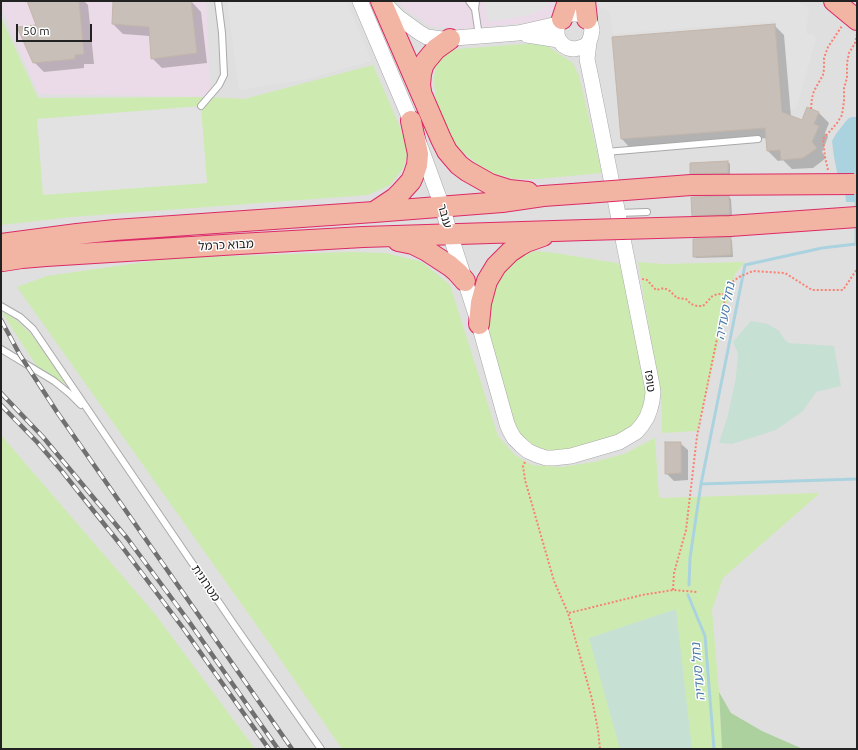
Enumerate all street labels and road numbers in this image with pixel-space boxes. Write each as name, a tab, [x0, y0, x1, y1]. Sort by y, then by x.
street label: ענבר	[435, 202, 455, 230]
street label: מבוא כרמל	[198, 236, 254, 254]
street label: טופז	[642, 369, 658, 393]
street label: מטרונית	[189, 562, 223, 604]

